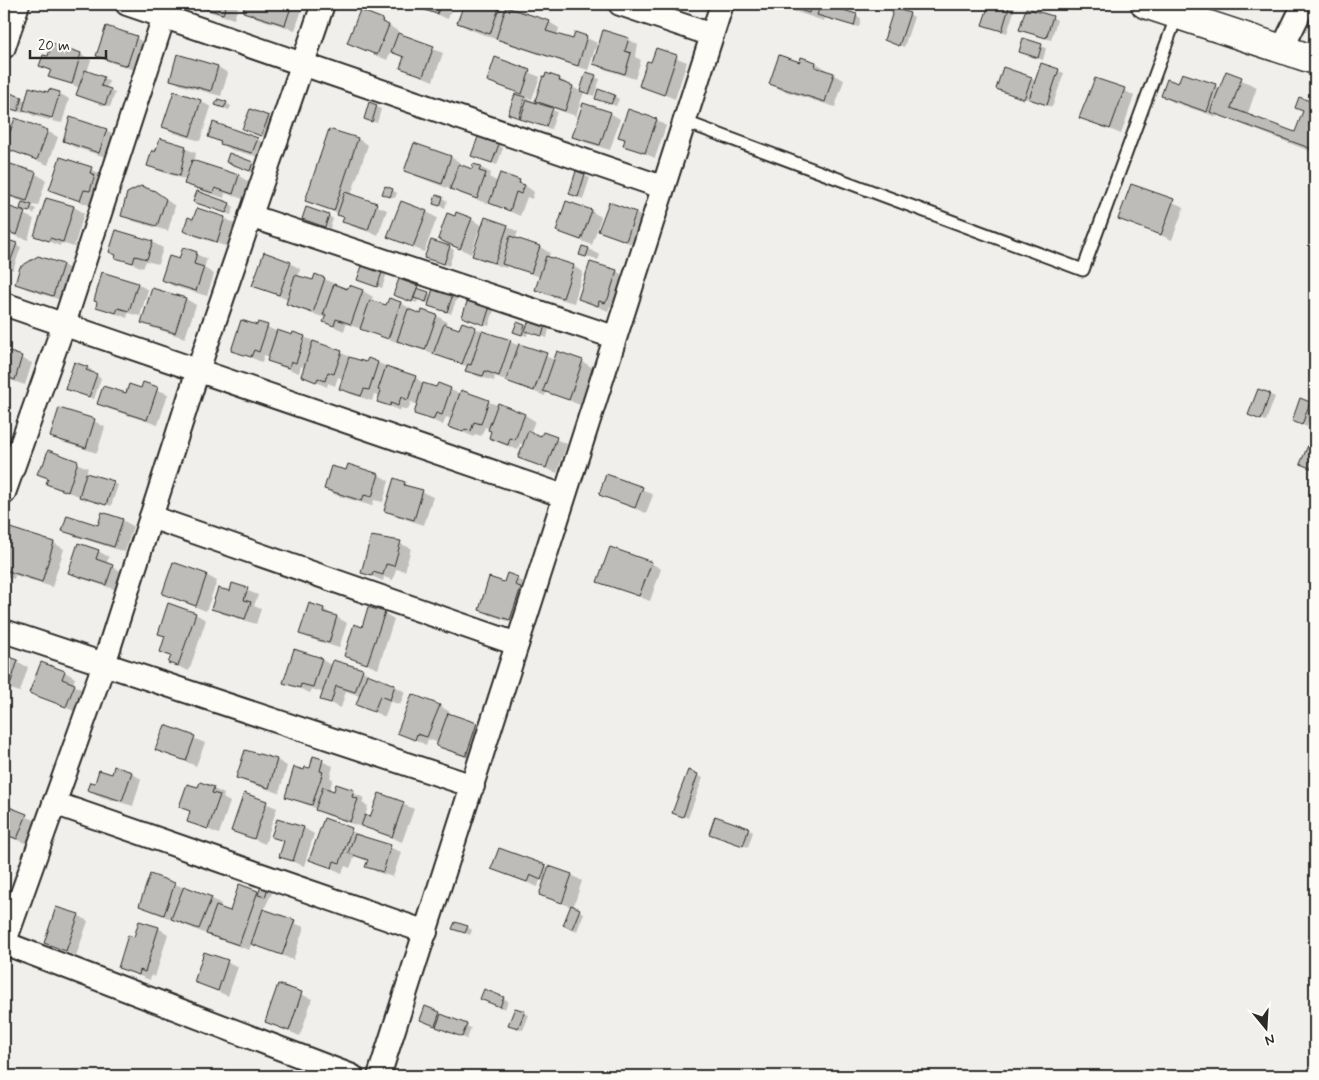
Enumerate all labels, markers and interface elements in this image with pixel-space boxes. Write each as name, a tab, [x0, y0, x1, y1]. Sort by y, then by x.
scale bar	[30, 28, 106, 60]
text: 20 m	[38, 36, 70, 56]
north arrow	[1242, 1002, 1292, 1052]
text: N	[1262, 1029, 1277, 1049]

